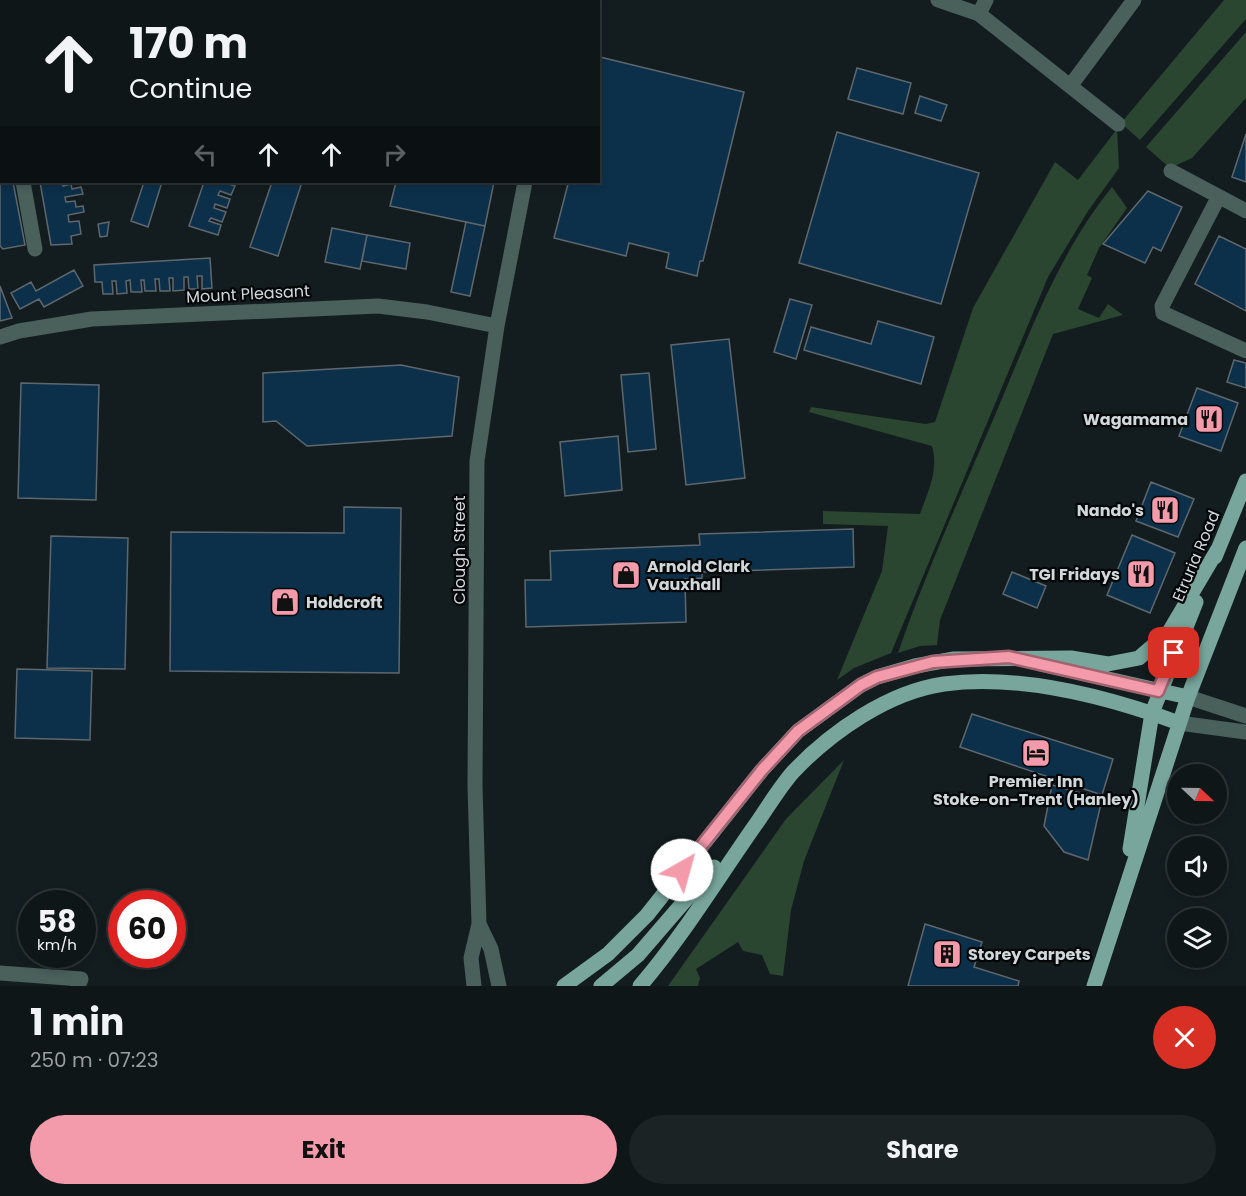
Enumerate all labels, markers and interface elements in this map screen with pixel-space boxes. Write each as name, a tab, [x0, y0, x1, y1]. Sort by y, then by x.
text: 170 m	[129, 14, 248, 73]
icon: ahead	[30, 24, 108, 102]
text: Continue	[129, 70, 252, 107]
icon: left	[189, 138, 222, 171]
icon: ahead	[252, 138, 285, 171]
icon: ahead	[315, 138, 348, 171]
icon: right	[378, 138, 411, 171]
street label: Mount Pleasant	[186, 279, 311, 309]
restaurant icon: Wagamama	[1193, 403, 1225, 435]
place label: Wagamama	[1083, 408, 1188, 431]
restaurant icon: Nando's	[1149, 494, 1181, 526]
street label: Clough Street	[448, 495, 471, 604]
place label: Nando's	[1077, 499, 1144, 522]
street label: Etruria Road	[1166, 507, 1226, 605]
place label: Arnold Clark Vauxhall	[647, 555, 750, 596]
restaurant icon: TGI Fridays	[1125, 558, 1157, 590]
shop icon: Arnold Clark Vauxhall	[610, 559, 642, 591]
place label: TGI Fridays	[1029, 563, 1120, 586]
shop icon: Holdcroft	[269, 586, 301, 618]
place label: Holdcroft	[306, 591, 382, 614]
pin	[1148, 627, 1199, 678]
icon: arrive	[1157, 636, 1190, 669]
hotel icon: Premier Inn Stoke-on-Trent (Hanley)	[1020, 737, 1052, 769]
north arrow	[1167, 764, 1227, 824]
map controls	[1167, 764, 1227, 968]
place label: Premier Inn Stoke-on-Trent (Hanley)	[933, 770, 1139, 811]
button: sound	[1167, 836, 1227, 896]
position arrow	[650, 838, 714, 902]
speed limit sign: 60	[108, 890, 186, 968]
text: 58	[38, 900, 76, 943]
button: layers	[1167, 908, 1227, 968]
text: km/h	[37, 934, 77, 955]
building icon: Storey Carpets	[931, 938, 963, 970]
place label: Storey Carpets	[968, 943, 1091, 966]
text: 1 min	[30, 997, 124, 1048]
button: close	[1153, 1006, 1216, 1069]
text: 250 m · 07:23	[30, 1046, 159, 1074]
button: Exit	[30, 1115, 617, 1184]
button: Share	[629, 1115, 1216, 1184]

